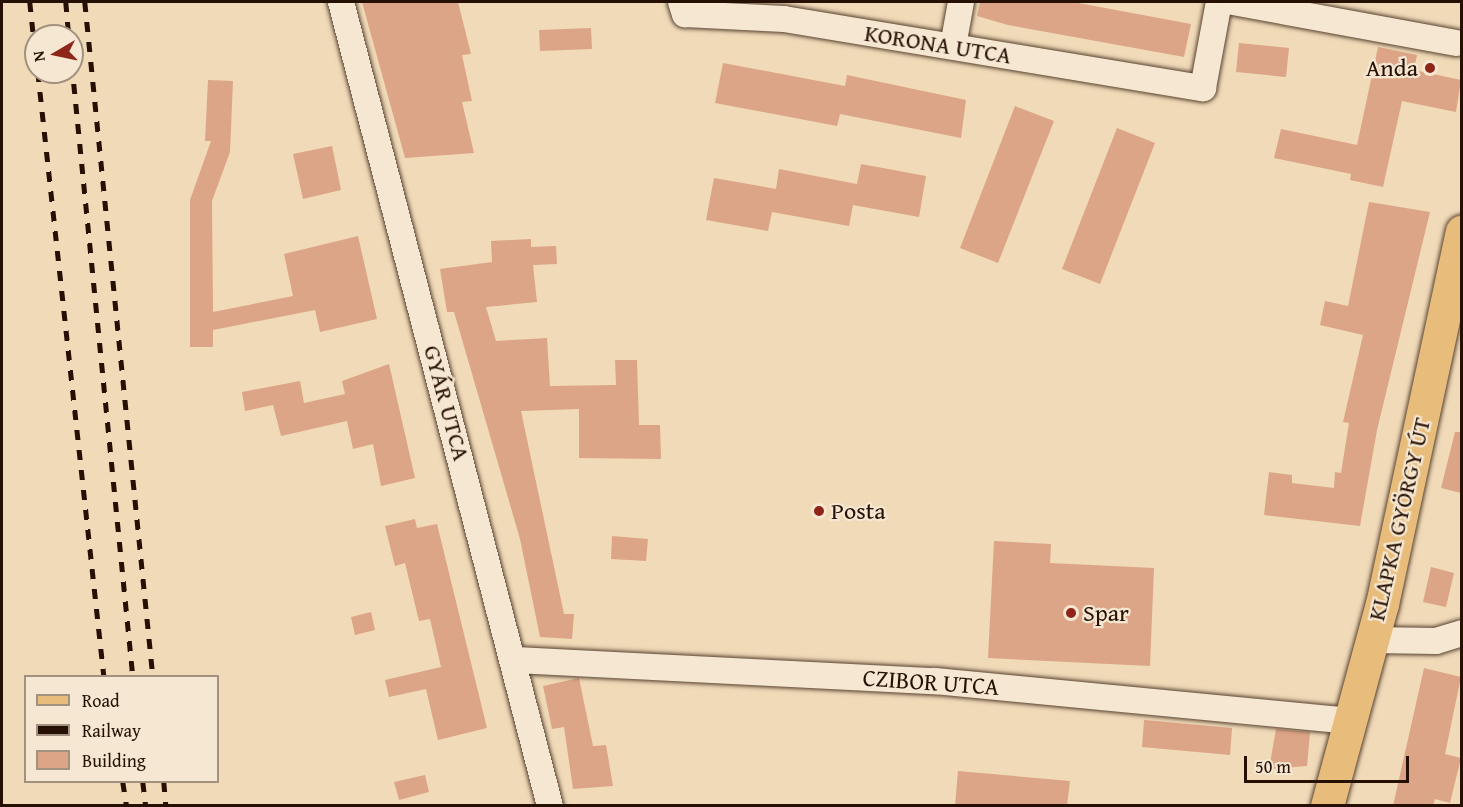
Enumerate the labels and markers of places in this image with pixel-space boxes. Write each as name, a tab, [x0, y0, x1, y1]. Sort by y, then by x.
place label: Anda	[1366, 54, 1418, 82]
marker: Anda	[1423, 61, 1437, 75]
place label: Posta	[831, 497, 885, 525]
marker: Posta	[812, 504, 826, 518]
place label: Spar	[1083, 599, 1129, 627]
marker: Spar	[1064, 606, 1078, 620]

